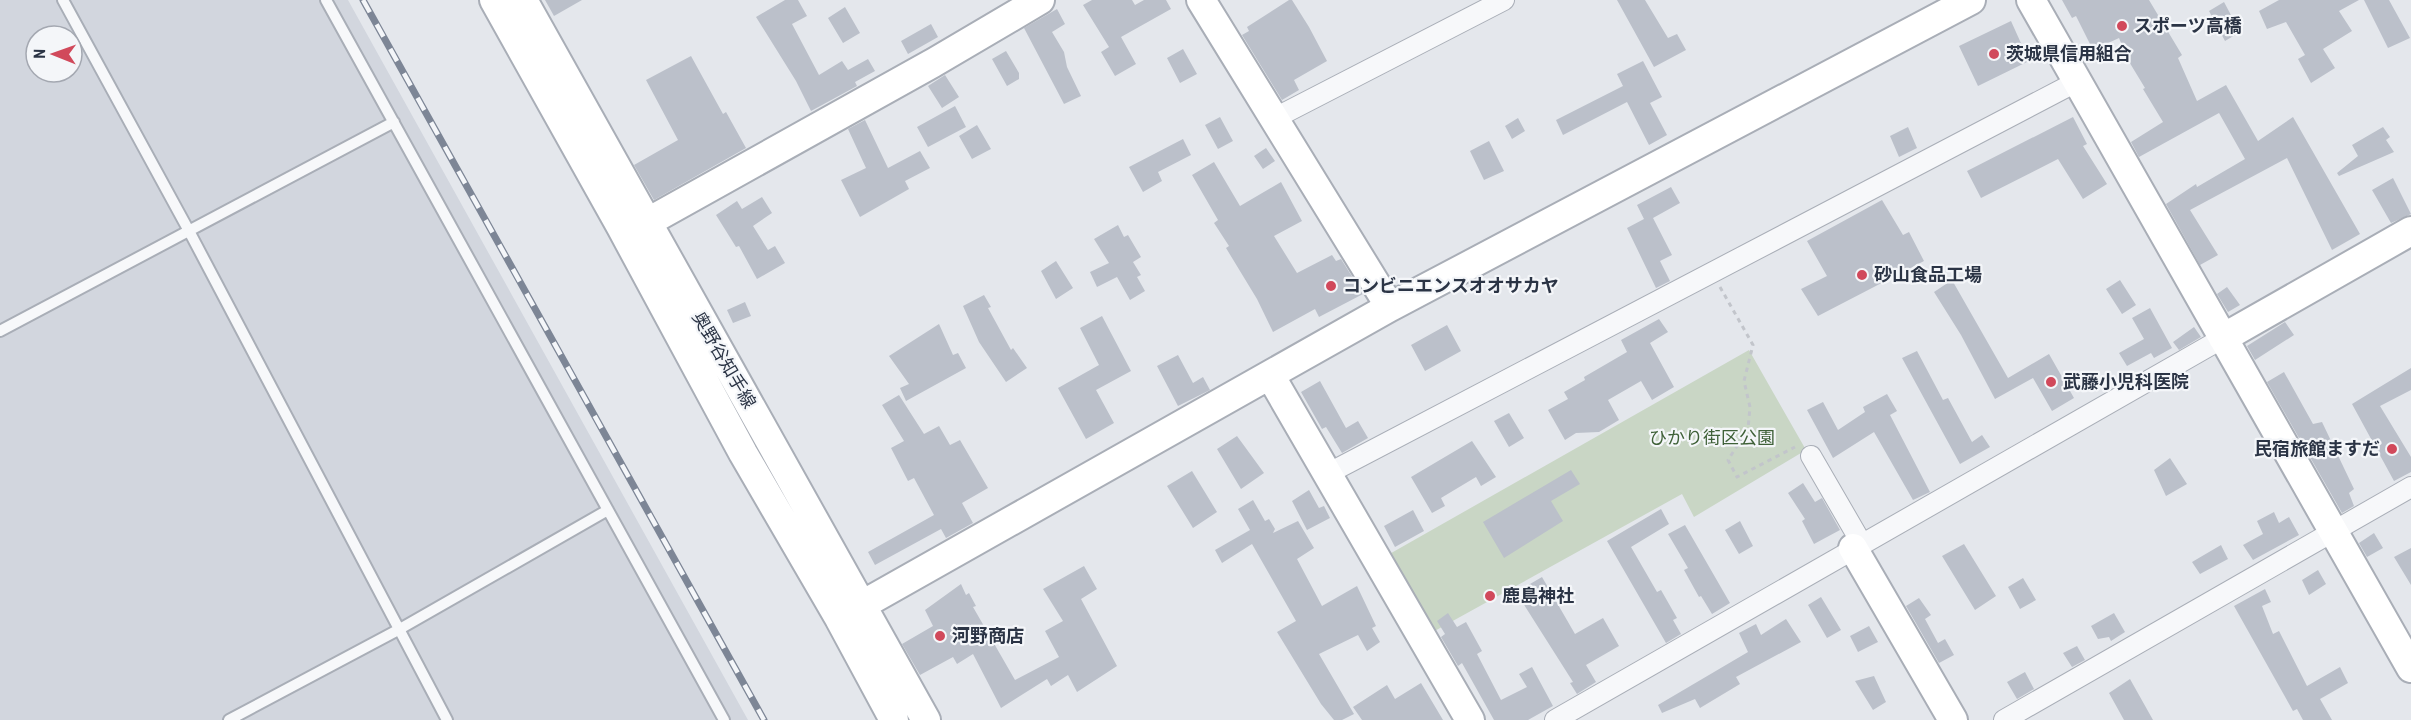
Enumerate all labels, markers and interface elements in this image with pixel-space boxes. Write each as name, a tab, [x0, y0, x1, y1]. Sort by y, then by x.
place label: スポーツ高橋	[2134, 15, 2242, 36]
marker: スポーツ高橋	[2115, 19, 2129, 33]
north arrow	[24, 24, 84, 84]
place label: 茨城県信用組合	[2006, 43, 2132, 64]
marker: 茨城県信用組合	[1987, 47, 2001, 61]
text: N	[30, 49, 49, 59]
place label: 砂山食品工場	[1874, 264, 1982, 285]
marker: 砂山食品工場	[1855, 268, 1869, 282]
place label: コンビニエンスオオサカヤ	[1343, 275, 1559, 296]
marker: コンビニエンスオオサカヤ	[1324, 279, 1338, 293]
street label: 奥野谷知手線	[688, 308, 761, 412]
place label: 武藤小児科医院	[2063, 371, 2189, 392]
marker: 武藤小児科医院	[2044, 375, 2058, 389]
park label: ひかり街区公園	[1649, 427, 1775, 448]
place label: 民宿旅館ますだ	[2254, 438, 2380, 459]
marker: 民宿旅館ますだ	[2385, 442, 2399, 456]
place label: 鹿島神社	[1502, 585, 1574, 606]
marker: 鹿島神社	[1483, 589, 1497, 603]
place label: 河野商店	[952, 625, 1024, 646]
marker: 河野商店	[933, 629, 947, 643]

